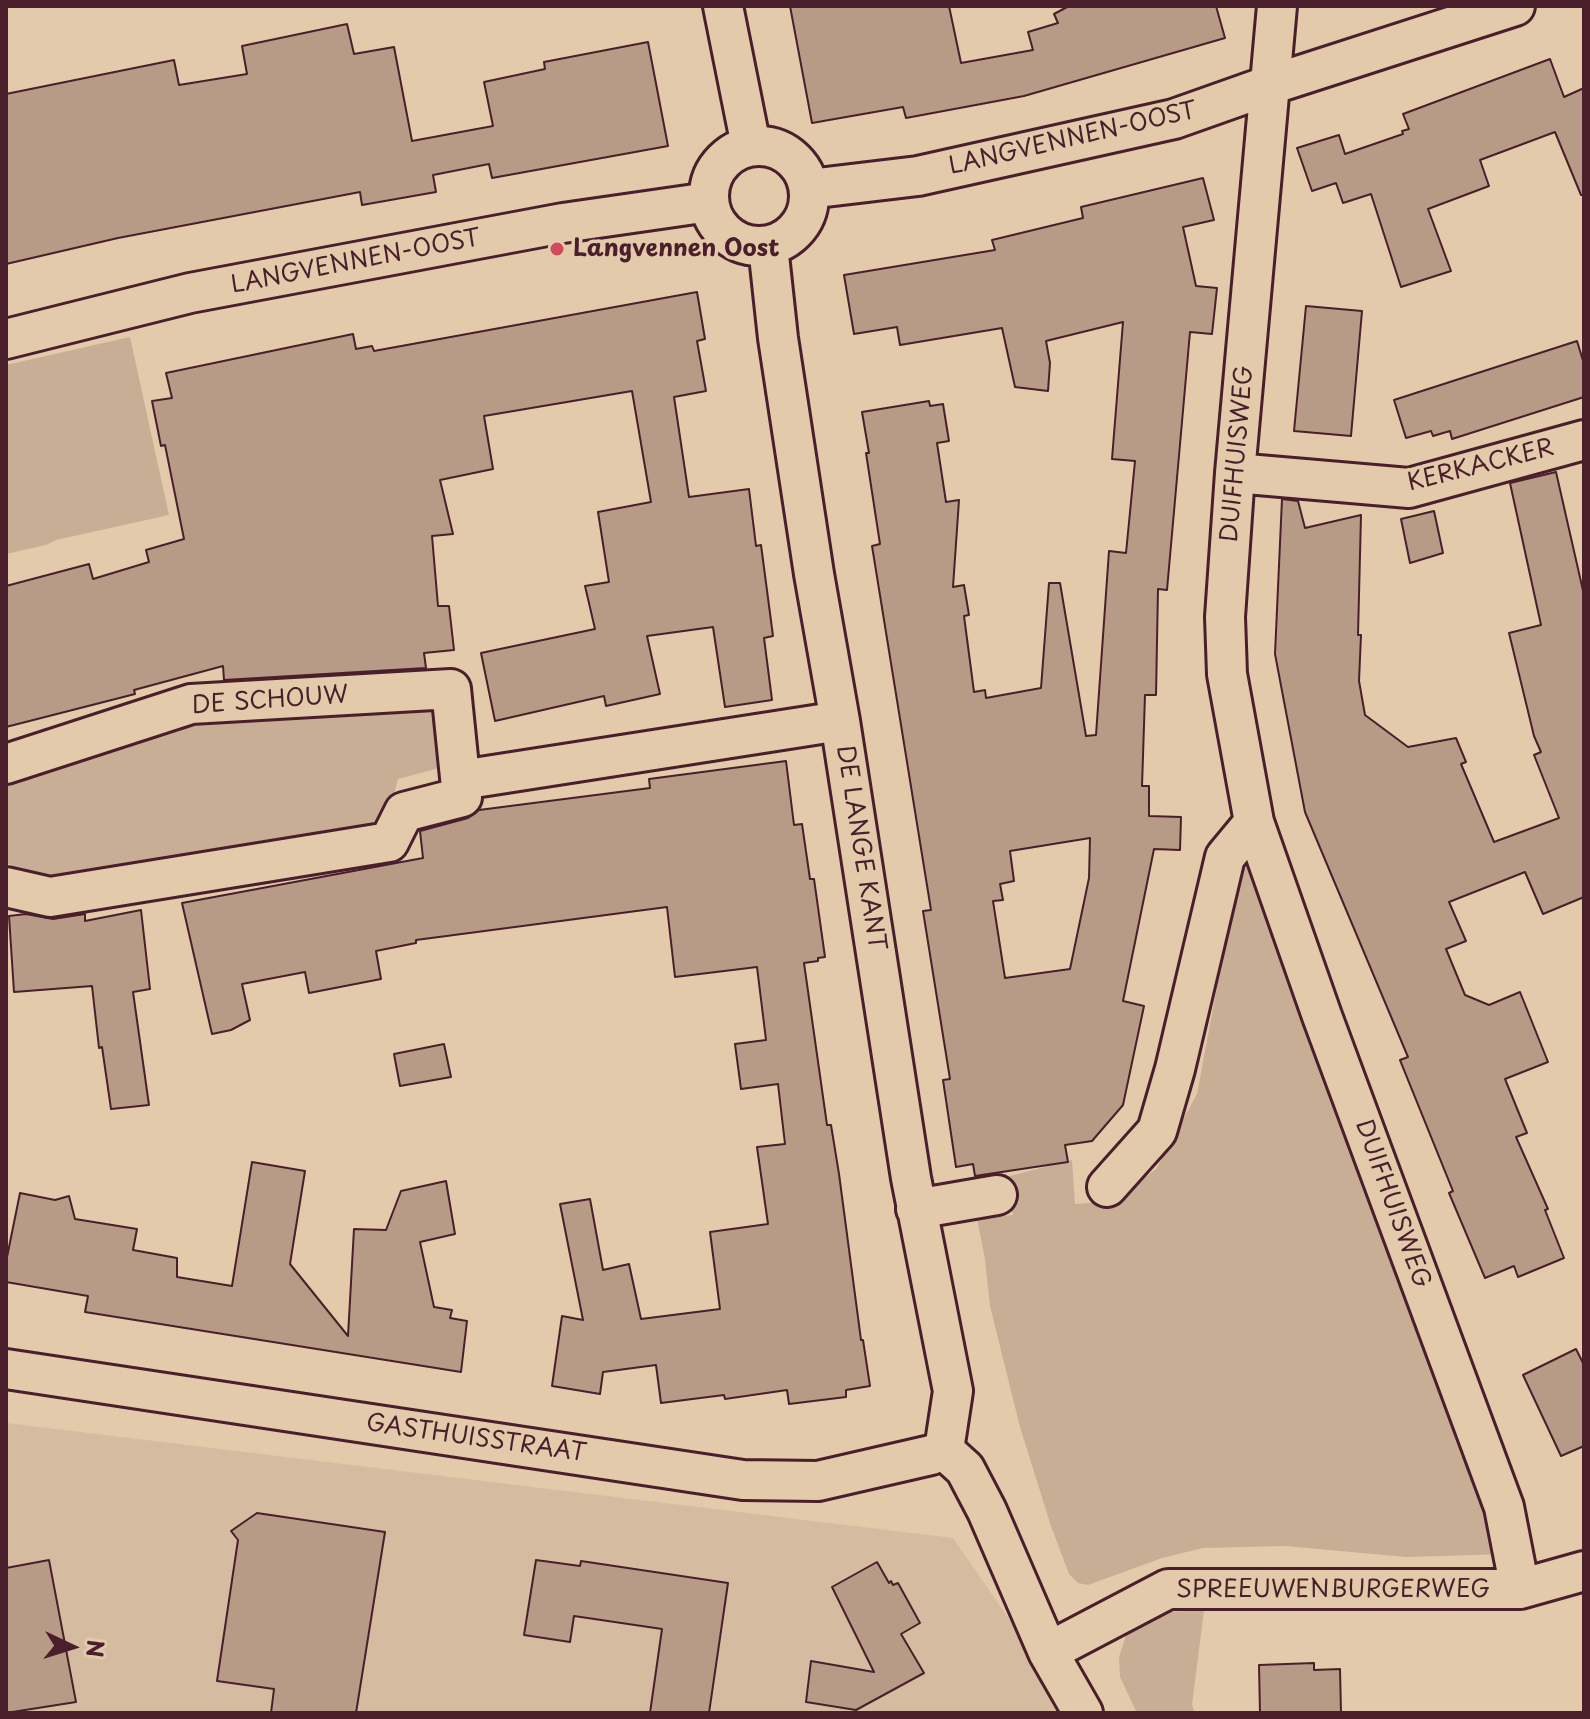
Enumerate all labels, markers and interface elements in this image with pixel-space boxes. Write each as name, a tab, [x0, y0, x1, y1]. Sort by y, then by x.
street label: LANGVENNEN-OOST	[946, 96, 1200, 182]
street label: LANGVENNEN-OOST	[229, 224, 483, 300]
place label: Langvennen Oost	[573, 235, 779, 263]
marker: Langvennen Oost	[548, 240, 566, 258]
street label: DUIFHUISWEG	[1216, 365, 1260, 543]
street label: KERKACKER	[1405, 434, 1557, 498]
street label: DE SCHOUW	[191, 681, 349, 721]
street label: DE LANGE KANT	[830, 743, 890, 953]
street label: DUIFHUISWEG	[1348, 1116, 1436, 1292]
street label: GASTHUISSTRAAT	[364, 1409, 588, 1469]
street label: SPREEUWENBURGERWEG	[1176, 1576, 1490, 1604]
north arrow	[32, 1607, 112, 1687]
text: N	[79, 1639, 114, 1659]

